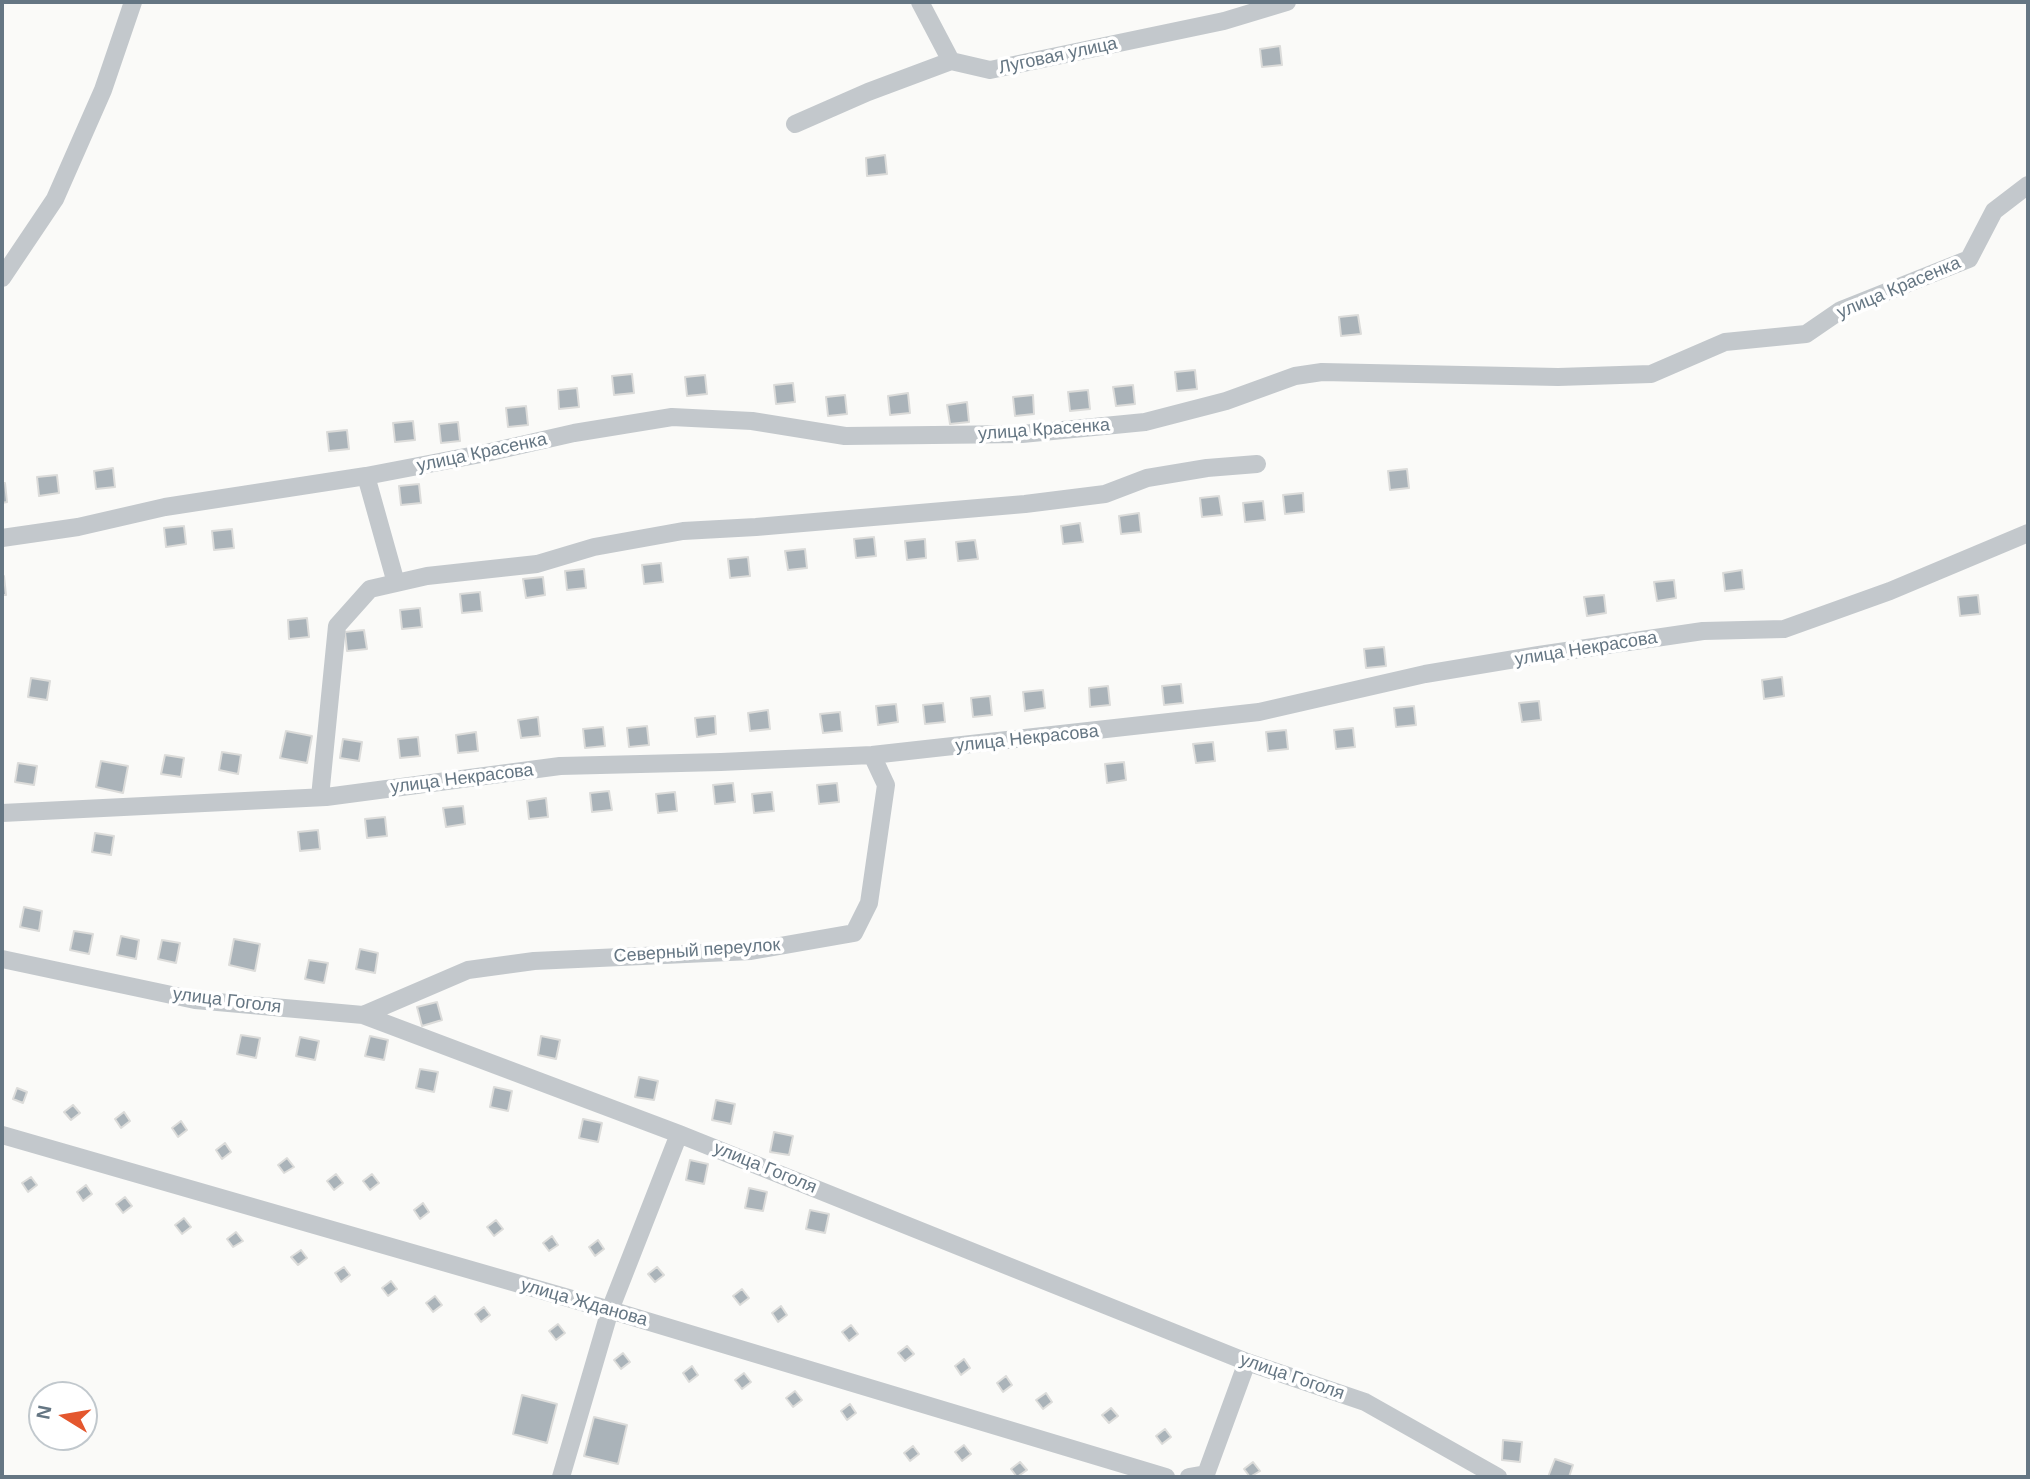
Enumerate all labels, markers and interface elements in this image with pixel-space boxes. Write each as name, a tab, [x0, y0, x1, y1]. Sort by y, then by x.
street label: Луговая улица	[997, 33, 1119, 79]
street label: улица Красенка	[1834, 252, 1964, 324]
street label: улица Красенка	[977, 415, 1111, 445]
street label: улица Красенка	[415, 429, 549, 477]
street label: улица Некрасова	[1513, 627, 1659, 671]
street label: улица Некрасова	[954, 721, 1100, 757]
street label: улица Некрасова	[389, 760, 535, 798]
street label: Северный переулок	[613, 934, 781, 968]
street label: улица Гоголя	[172, 984, 282, 1018]
street label: улица Гоголя	[710, 1138, 820, 1198]
street label: улица Жданова	[518, 1275, 650, 1331]
street label: улица Гоголя	[1237, 1349, 1347, 1405]
north arrow	[28, 1381, 98, 1451]
text: N	[32, 1404, 55, 1421]

